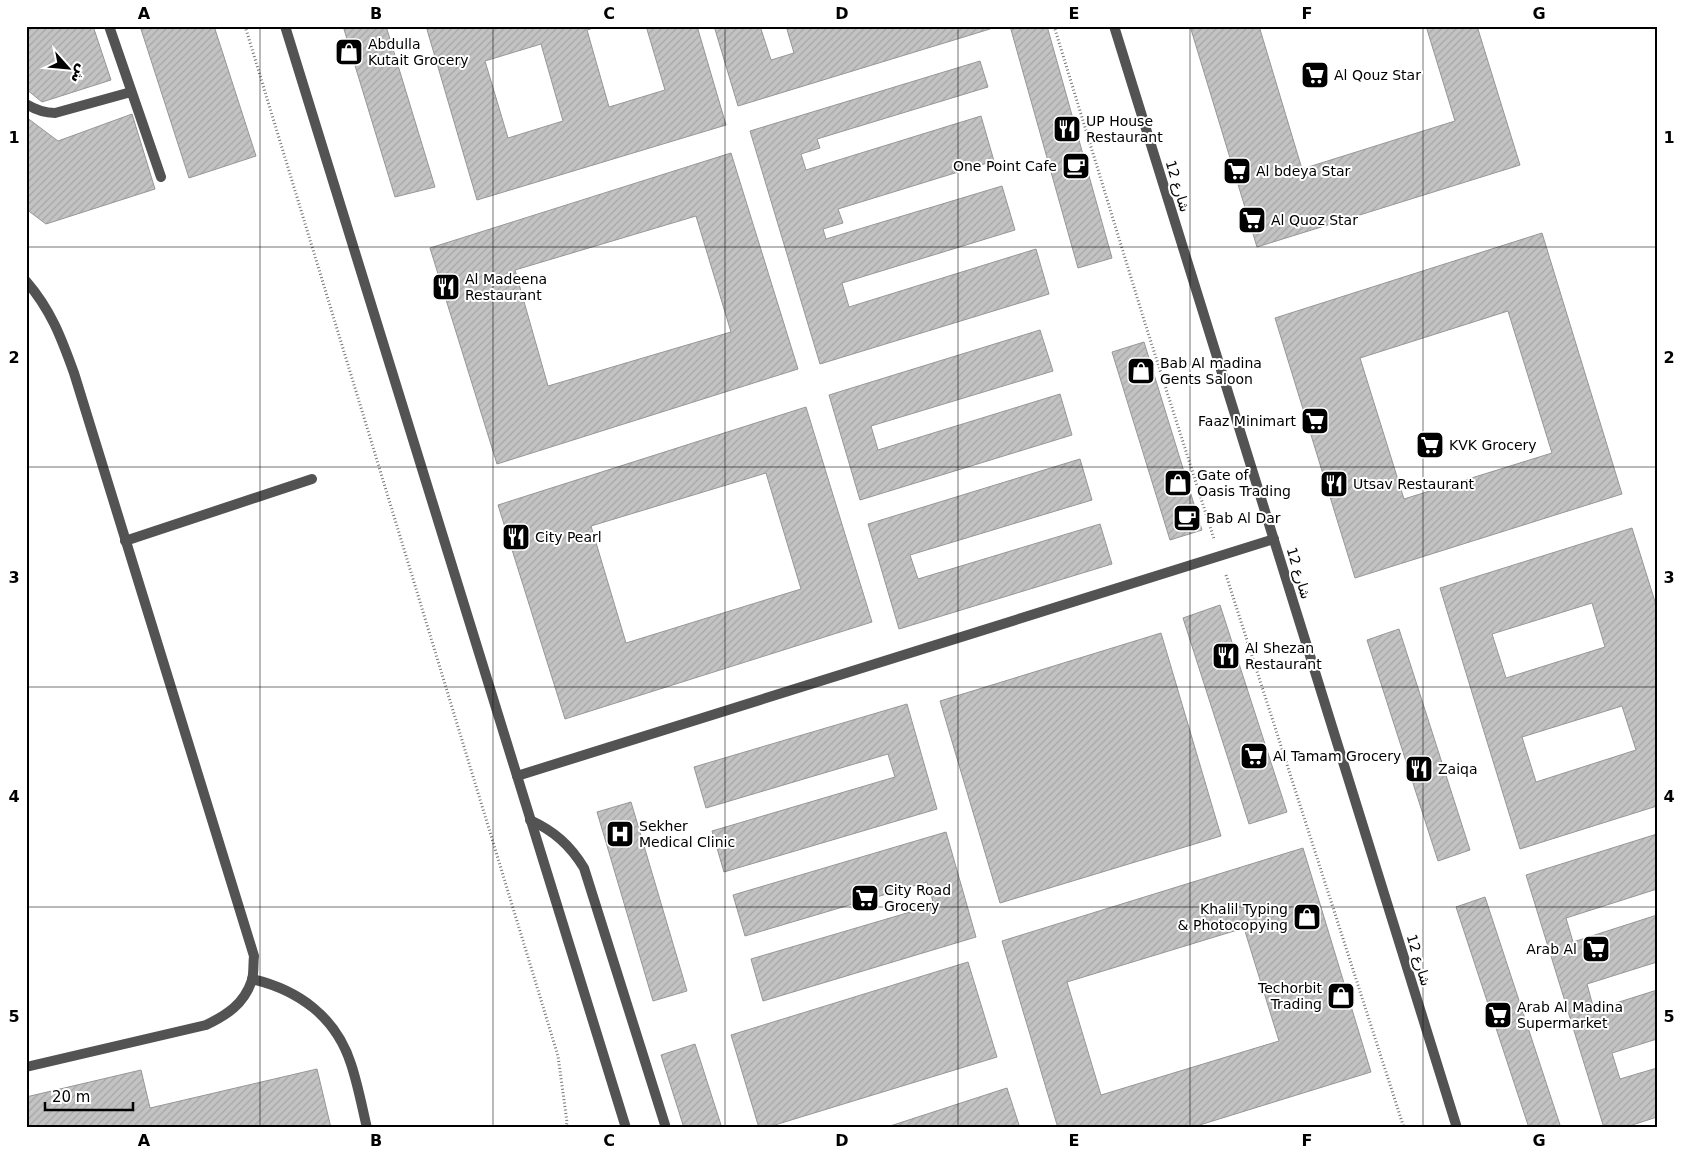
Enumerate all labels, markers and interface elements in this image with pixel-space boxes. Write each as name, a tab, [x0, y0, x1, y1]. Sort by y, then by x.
text: A	[138, 4, 151, 23]
text: B	[370, 4, 382, 23]
text: C	[603, 4, 615, 23]
text: D	[835, 4, 849, 23]
text: E	[1069, 4, 1079, 23]
text: F	[1302, 4, 1312, 23]
text: G	[1532, 4, 1546, 23]
place label: Abdulla Kutait Grocery	[368, 36, 468, 68]
shop icon: Abdulla Kutait Grocery	[334, 37, 364, 67]
north arrow	[42, 42, 92, 92]
supermarket icon: Al Qouz Star	[1300, 60, 1330, 90]
text: ش	[68, 62, 91, 86]
place label: Al Qouz Star	[1334, 67, 1421, 83]
place label: UP House Restaurant	[1086, 113, 1163, 145]
restaurant icon: UP House Restaurant	[1052, 114, 1082, 144]
text: 1	[8, 128, 20, 147]
text: 1	[1663, 128, 1675, 147]
cafe icon: One Point Cafe	[1061, 151, 1091, 181]
supermarket icon: Al bdeya Star	[1222, 156, 1252, 186]
place label: One Point Cafe	[953, 158, 1057, 174]
street label: شارع 12	[1162, 158, 1193, 214]
place label: Al bdeya Star	[1256, 163, 1351, 179]
supermarket icon: Al Quoz Star	[1237, 205, 1267, 235]
place label: Al Quoz Star	[1271, 212, 1358, 228]
place label: Al Madeena Restaurant	[465, 271, 547, 303]
restaurant icon: Al Madeena Restaurant	[431, 272, 461, 302]
text: 2	[8, 348, 20, 367]
text: 2	[1663, 348, 1675, 367]
place label: Bab Al madina Gents Saloon	[1160, 355, 1262, 387]
shop icon: Bab Al madina Gents Saloon	[1126, 356, 1156, 386]
supermarket icon: Faaz Minimart	[1300, 406, 1330, 436]
place label: Faaz Minimart	[1198, 413, 1297, 429]
supermarket icon: KVK Grocery	[1415, 430, 1445, 460]
place label: KVK Grocery	[1449, 437, 1537, 453]
place label: Gate of Oasis Trading	[1197, 467, 1291, 499]
shop icon: Gate of Oasis Trading	[1163, 468, 1193, 498]
restaurant icon: Utsav Restaurant	[1319, 469, 1349, 499]
place label: Utsav Restaurant	[1353, 476, 1475, 492]
cafe icon: Bab Al Dar	[1172, 503, 1202, 533]
place label: Bab Al Dar	[1206, 510, 1281, 526]
restaurant icon: City Pearl	[501, 522, 531, 552]
place label: City Pearl	[535, 529, 602, 545]
street label: شارع 12	[1283, 545, 1314, 601]
text: 3	[8, 568, 20, 587]
text: 3	[1663, 568, 1675, 587]
place label: Al Shezan Restaurant	[1245, 640, 1322, 672]
restaurant icon: Al Shezan Restaurant	[1211, 641, 1241, 671]
supermarket icon: Al Tamam Grocery	[1239, 741, 1269, 771]
place label: Al Tamam Grocery	[1273, 748, 1401, 764]
restaurant icon: Zaiqa	[1404, 754, 1434, 784]
place label: Zaiqa	[1438, 761, 1478, 777]
text: 4	[8, 787, 20, 806]
text: 4	[1663, 787, 1675, 806]
place label: Sekher Medical Clinic	[639, 818, 735, 850]
hospital icon: Sekher Medical Clinic	[605, 819, 635, 849]
place label: City Road Grocery	[884, 882, 951, 914]
supermarket icon: City Road Grocery	[850, 883, 880, 913]
place label: Khalil Typing & Photocopying	[1178, 901, 1288, 933]
shop icon: Khalil Typing & Photocopying	[1292, 902, 1322, 932]
street label: شارع 12	[1403, 932, 1434, 988]
supermarket icon: Arab Al	[1581, 934, 1611, 964]
place label: Arab Al	[1526, 941, 1577, 957]
place label: Techorbit Trading	[1257, 980, 1323, 1012]
shop icon: Techorbit Trading	[1326, 981, 1356, 1011]
place label: Arab Al Madina Supermarket	[1517, 999, 1623, 1031]
supermarket icon: Arab Al Madina Supermarket	[1483, 1000, 1513, 1030]
text: 5	[8, 1007, 20, 1026]
text: 5	[1663, 1007, 1675, 1026]
scale bar	[45, 1079, 132, 1111]
text: 20 m	[52, 1088, 90, 1106]
text: A	[138, 1131, 151, 1150]
text: B	[370, 1131, 382, 1150]
text: C	[603, 1131, 615, 1150]
text: D	[835, 1131, 849, 1150]
text: E	[1069, 1131, 1079, 1150]
text: F	[1302, 1131, 1312, 1150]
text: G	[1532, 1131, 1546, 1150]

